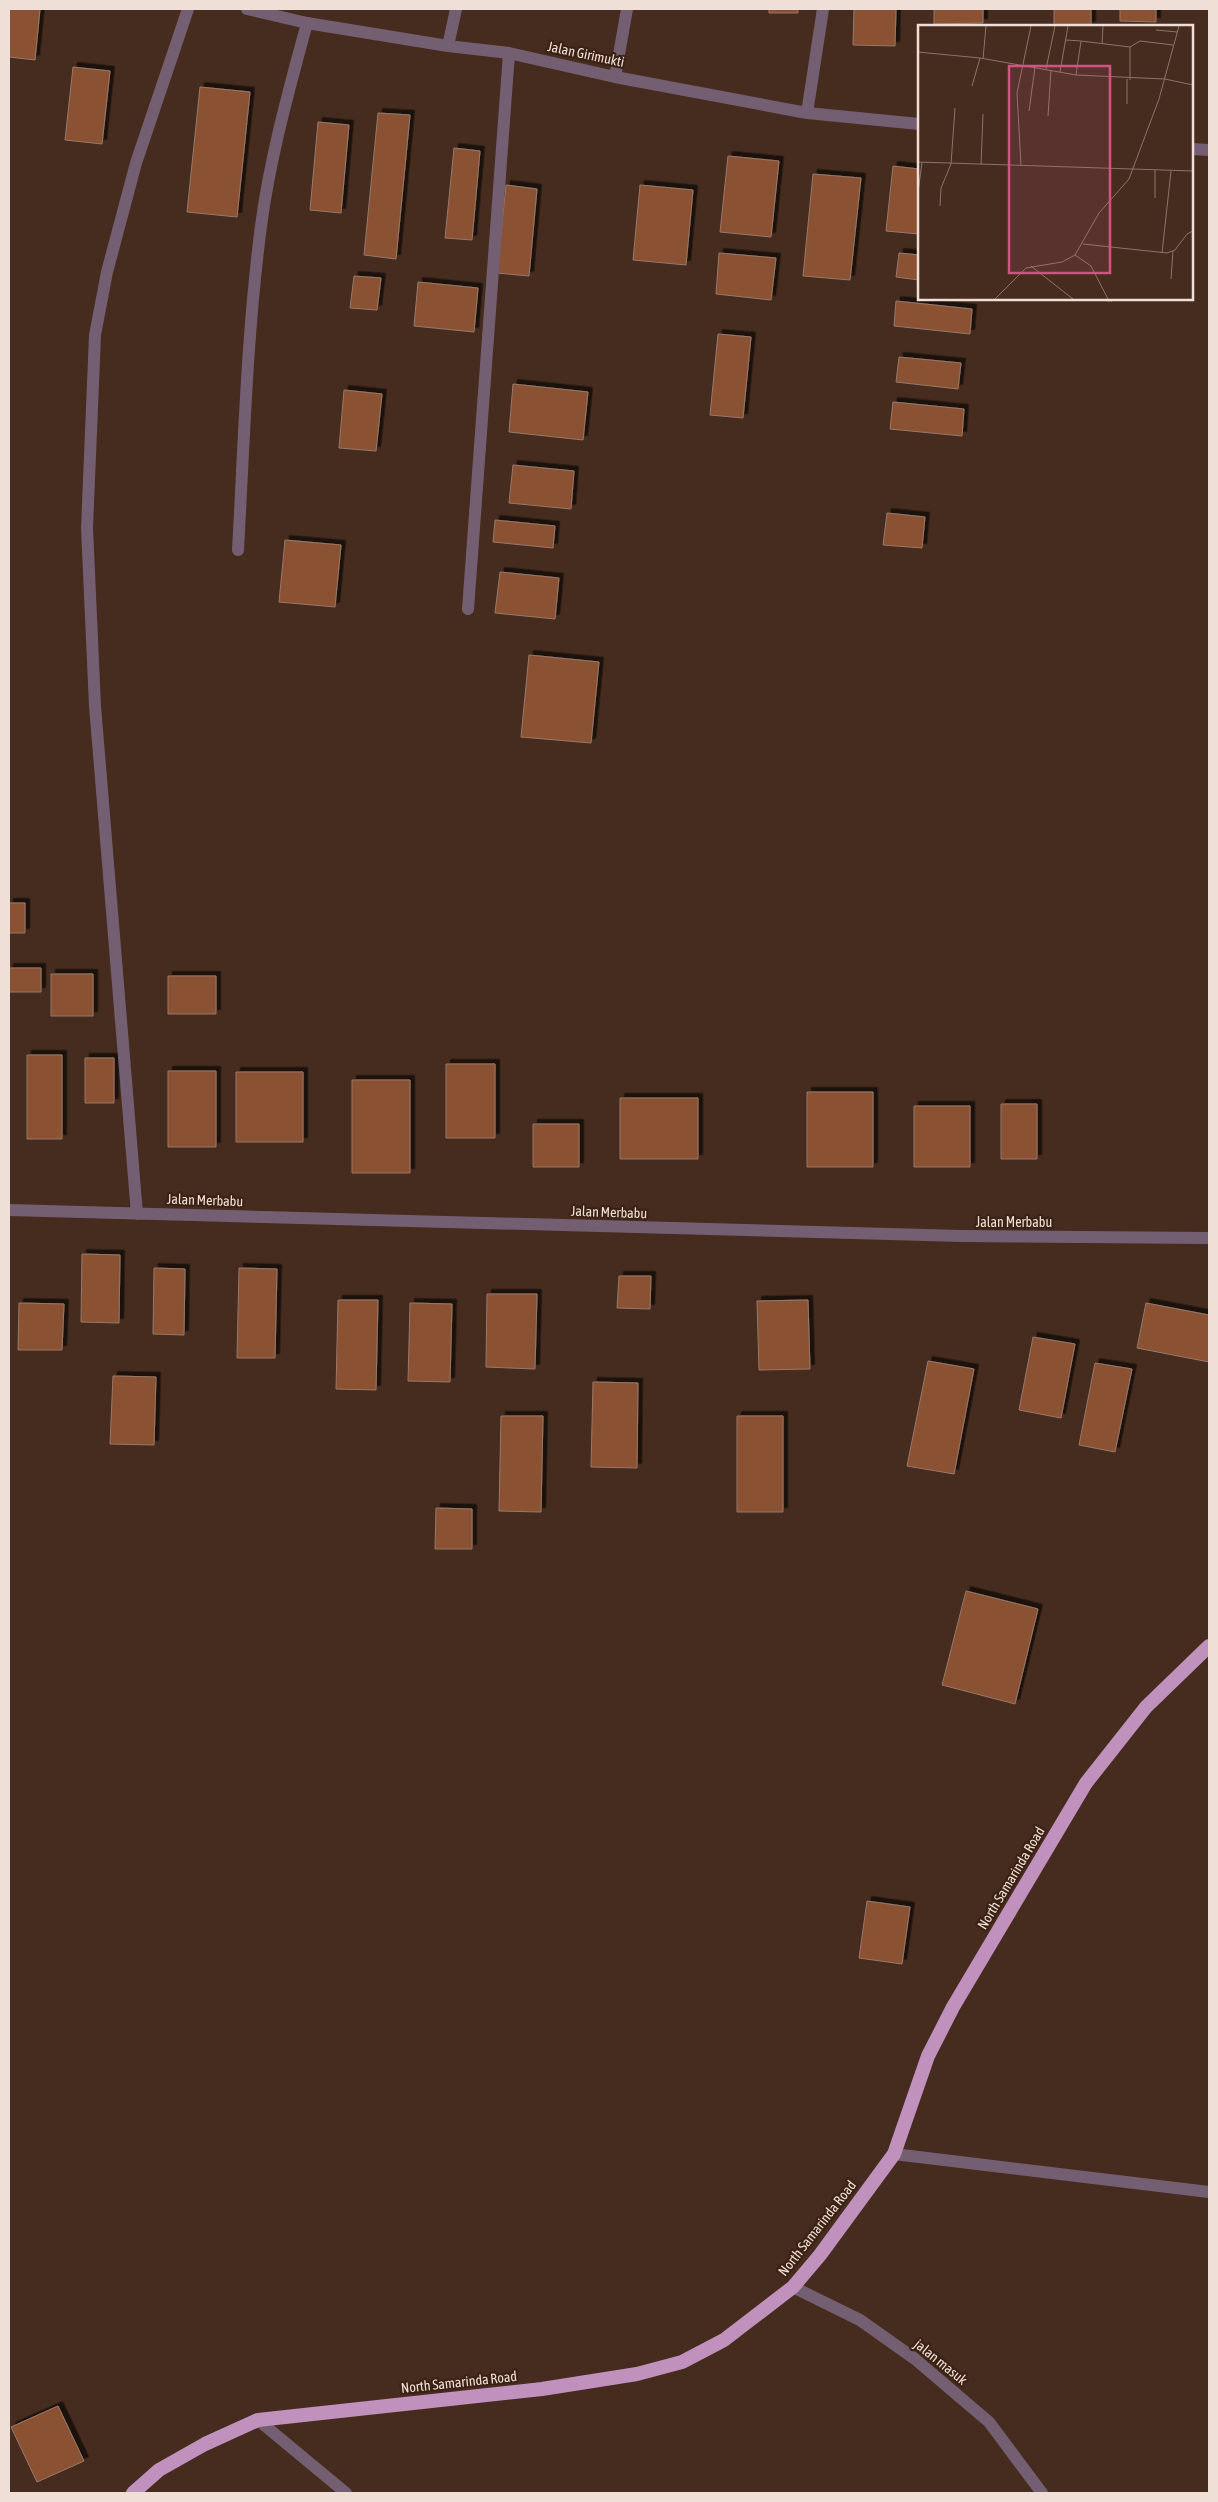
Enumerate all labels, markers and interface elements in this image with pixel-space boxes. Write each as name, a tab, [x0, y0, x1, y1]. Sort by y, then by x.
inset map	[918, 25, 1193, 300]
street label: Jalan Girimukti	[546, 38, 626, 70]
street label: Jalan Merbabu	[167, 1191, 243, 1209]
street label: Jalan Merbabu	[571, 1203, 647, 1221]
street label: Jalan Merbabu	[976, 1214, 1052, 1230]
street label: North Samarinda Road	[974, 1824, 1048, 1932]
street label: North Samarinda Road	[775, 2177, 859, 2279]
street label: jalan masuk	[911, 2335, 971, 2388]
street label: North Samarinda Road	[400, 2368, 518, 2396]

